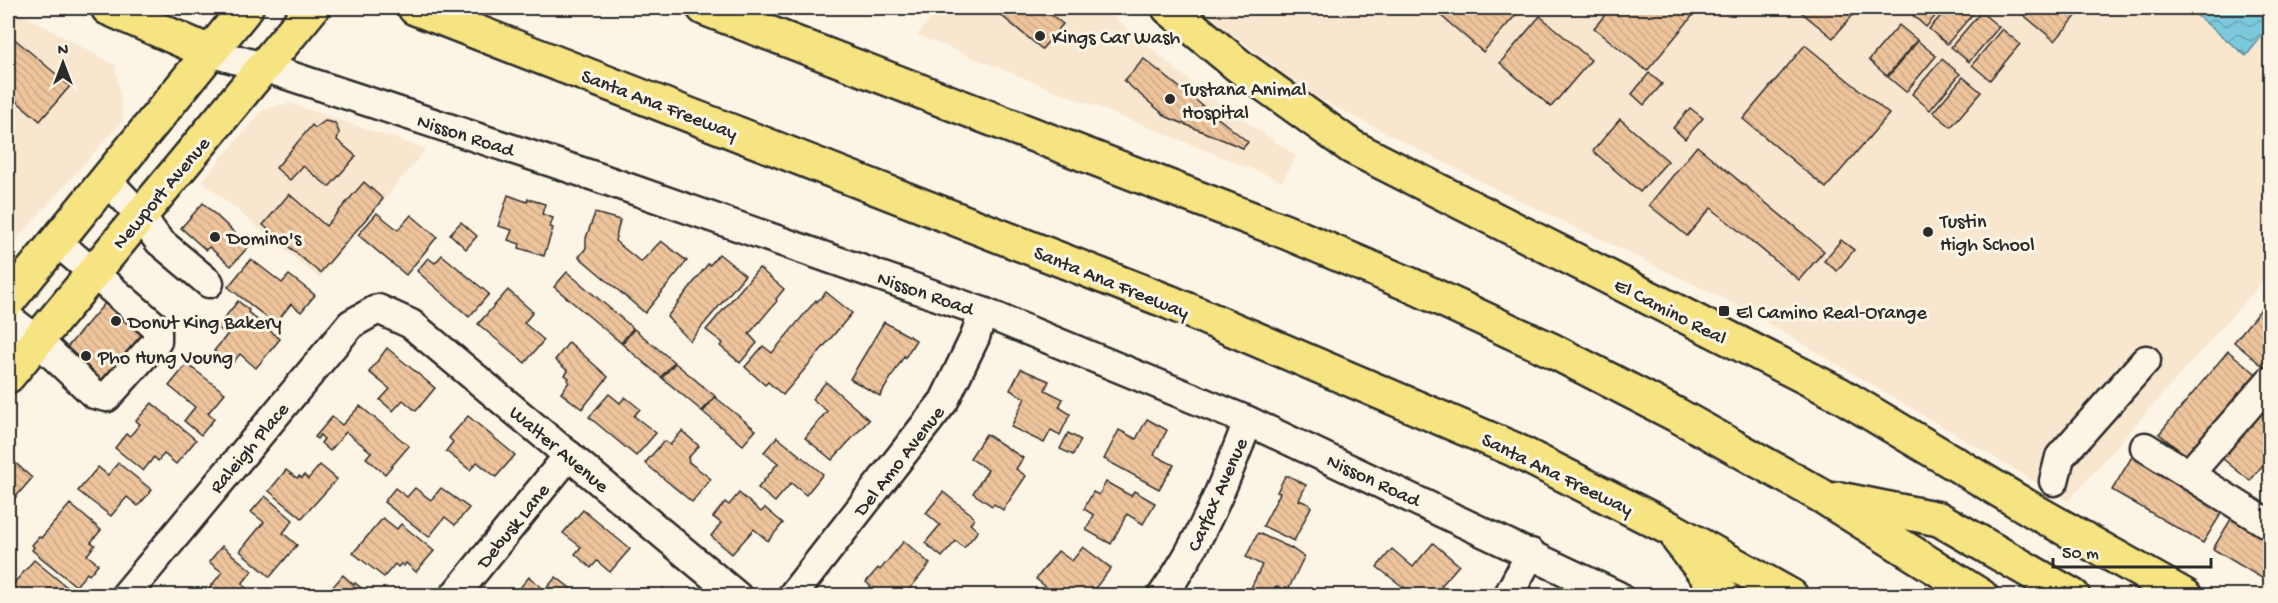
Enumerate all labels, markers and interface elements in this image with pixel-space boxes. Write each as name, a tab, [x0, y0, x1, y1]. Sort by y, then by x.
place label: Kings Car Wash	[1052, 28, 1181, 51]
marker: Kings Car Wash	[1033, 29, 1047, 43]
north arrow	[33, 33, 93, 93]
text: N	[58, 42, 69, 61]
street label: Santa Ana Freeway	[577, 66, 740, 147]
place label: Tustana Animal Hospital	[1181, 80, 1306, 126]
marker: Tustana Animal Hospital	[1163, 92, 1177, 106]
street label: Nisson Road	[414, 111, 518, 164]
street label: Newport Avenue	[109, 133, 217, 255]
place label: Tustin High School	[1939, 212, 2035, 258]
marker: Tustin High School	[1921, 225, 1935, 239]
place label: Domino's	[225, 229, 302, 252]
marker: Domino's	[208, 230, 222, 244]
street label: Santa Ana Freeway	[1030, 243, 1192, 326]
street label: Nisson Road	[874, 268, 978, 323]
street label: El Camino Real	[1609, 275, 1729, 351]
place label: El Camino Real-Orange	[1736, 303, 1927, 326]
marker: El Camino Real-Orange	[1717, 304, 1731, 318]
place label: Donut King Bakery	[126, 313, 282, 336]
marker: Donut King Bakery	[109, 314, 123, 328]
place label: Pho Hung Voung	[97, 348, 233, 371]
marker: Pho Hung Voung	[79, 349, 93, 363]
street label: Raleigh Place	[206, 399, 296, 499]
street label: Walter Avenue	[503, 402, 613, 499]
street label: Del Amo Avenue	[849, 402, 951, 524]
street label: Santa Ana Freeway	[1477, 430, 1636, 523]
street label: Carfax Avenue	[1184, 435, 1255, 556]
street label: Nisson Road	[1322, 451, 1425, 515]
street label: Debusk Lane	[472, 480, 556, 576]
scale bar	[2053, 531, 2210, 569]
text: 50 m	[2062, 544, 2099, 565]

